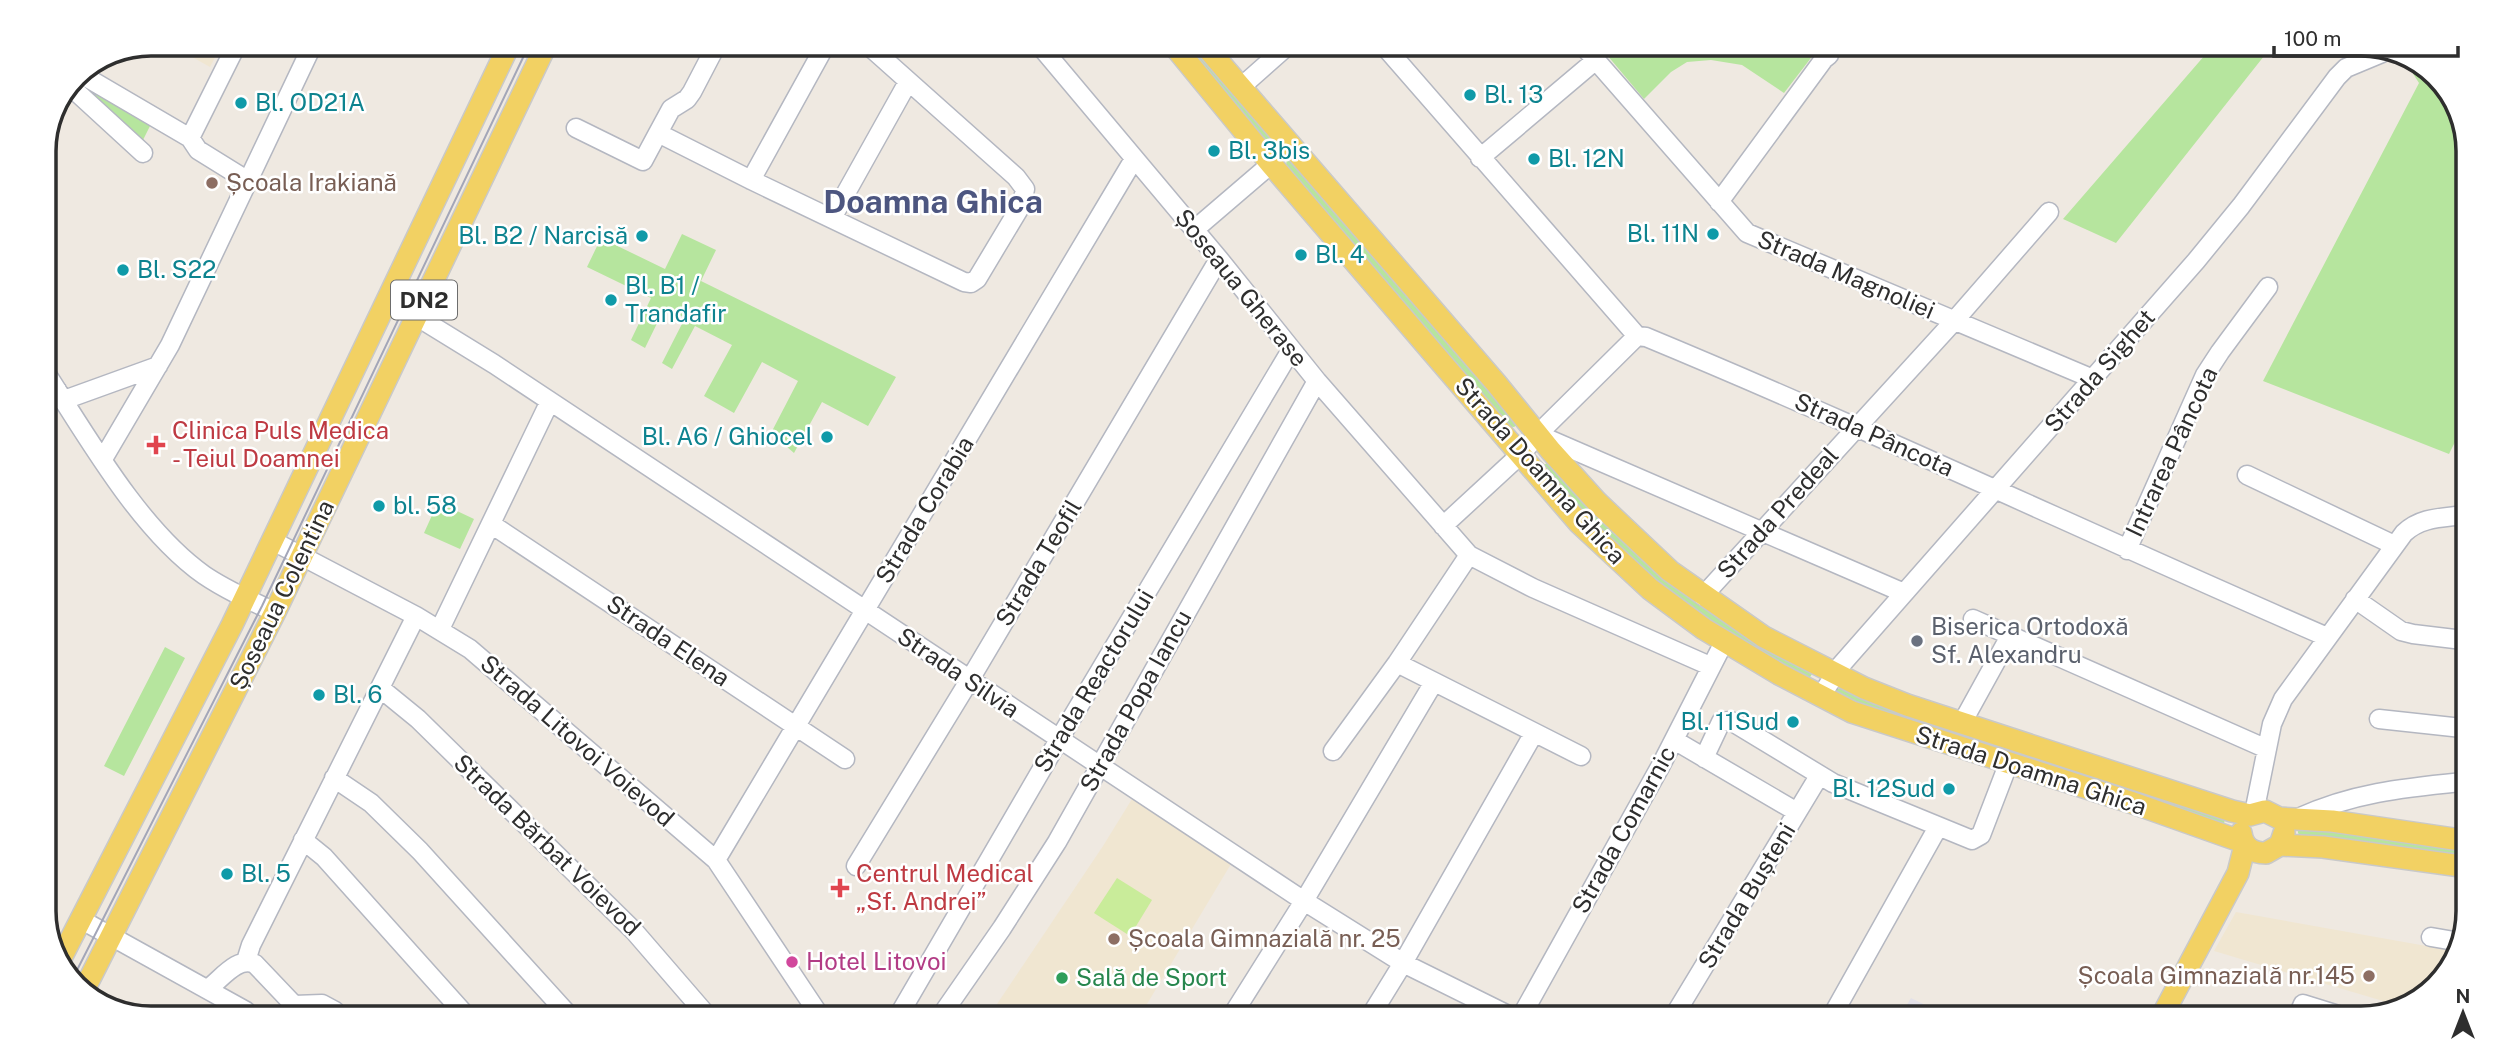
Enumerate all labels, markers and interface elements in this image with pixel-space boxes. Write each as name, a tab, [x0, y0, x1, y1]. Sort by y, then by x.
scale bar	[2274, 14, 2458, 58]
text: 100 m	[2284, 26, 2341, 51]
place label: Bl. 13	[1484, 80, 1543, 108]
marker: Bl. 13	[1462, 87, 1478, 103]
place label: Bl. OD21A	[255, 88, 365, 116]
marker: Bl. OD21A	[233, 95, 249, 111]
place label: Bl. 3bis	[1228, 136, 1310, 164]
marker: Bl. 3bis	[1206, 143, 1222, 159]
place label: Bl. 12N	[1548, 144, 1625, 172]
marker: Bl. 12N	[1526, 151, 1542, 167]
place label: Școala Irakiană	[226, 168, 397, 196]
marker: Școala Irakiană	[204, 175, 220, 191]
district label: Doamna Ghica	[823, 183, 1043, 220]
street label: Șoseaua Gherase	[1170, 203, 1314, 372]
place label: Bl. 11N	[1627, 219, 1699, 247]
place label: Bl. B2 / Narcisă	[458, 221, 628, 249]
street label: Strada Magnoliei	[1753, 224, 1939, 324]
marker: Bl. 11N	[1705, 226, 1721, 242]
marker: Bl. B2 / Narcisă	[634, 228, 650, 244]
place label: Bl. 4	[1315, 240, 1365, 268]
marker: Bl. 4	[1293, 247, 1309, 263]
place label: Bl. S22	[137, 255, 216, 283]
marker: Bl. S22	[115, 262, 131, 278]
place label: Bl. B1 / Trandafir	[625, 271, 727, 327]
road number: DN2	[391, 280, 457, 320]
marker: Bl. B1 / Trandafir	[603, 292, 619, 308]
street label: Strada Sighet	[2038, 303, 2160, 438]
street label: Intrarea Pâncota	[2120, 362, 2223, 541]
street label: Strada Doamna Ghica	[1450, 371, 1632, 569]
street label: Strada Pâncota	[1790, 386, 1958, 482]
place label: Clinica Puls Medica - Teiul Doamnei	[172, 416, 389, 472]
place label: Bl. A6 / Ghiocel	[642, 422, 813, 450]
marker: Bl. A6 / Ghiocel	[819, 429, 835, 445]
street label: Strada Corabia	[869, 431, 979, 588]
marker: Clinica Puls Medica - Teiul Doamnei	[146, 435, 166, 455]
street label: Strada Predeal	[1711, 441, 1844, 584]
place label: bl. 58	[393, 491, 457, 519]
street label: Strada Teofil	[989, 494, 1087, 631]
street label: Șoseaua Colentina	[223, 495, 339, 694]
marker: bl. 58	[371, 498, 387, 514]
street label: Strada Reactorului	[1027, 584, 1159, 777]
street label: Strada Elena	[602, 589, 735, 692]
street label: Strada Popa Iancu	[1074, 605, 1197, 796]
place label: Biserica Ortodoxă Sf. Alexandru	[1931, 612, 2129, 668]
street label: Strada Silvia	[892, 621, 1025, 723]
marker: Biserica Ortodoxă Sf. Alexandru	[1909, 633, 1925, 649]
street label: Strada Litovoi Voievod	[475, 649, 680, 832]
place label: Bl. 6	[333, 680, 383, 708]
marker: Bl. 6	[311, 687, 327, 703]
place label: Bl. 11Sud	[1681, 707, 1779, 735]
marker: Bl. 11Sud	[1785, 714, 1801, 730]
street label: Strada Doamna Ghica	[1912, 719, 2150, 821]
street label: Strada Comarnic	[1566, 741, 1681, 918]
street label: Strada Bărbat Voievod	[449, 748, 647, 941]
place label: Bl. 12Sud	[1832, 774, 1935, 802]
marker: Bl. 12Sud	[1941, 781, 1957, 797]
street label: Strada Bușteni	[1692, 818, 1801, 973]
place label: Bl. 5	[241, 859, 291, 887]
place label: Centrul Medical „Sf. Andrei”	[856, 859, 1034, 915]
marker: Bl. 5	[219, 866, 235, 882]
marker: Centrul Medical „Sf. Andrei”	[830, 878, 850, 898]
place label: Școala Gimnazială nr. 25	[1128, 924, 1401, 952]
marker: Școala Gimnazială nr. 25	[1106, 931, 1122, 947]
place label: Hotel Litovoi	[806, 947, 946, 975]
marker: Hotel Litovoi	[784, 954, 800, 970]
place label: Școala Gimnazială nr.145	[2078, 961, 2355, 989]
place label: Sală de Sport	[1076, 963, 1227, 991]
marker: Școala Gimnazială nr.145	[2361, 968, 2377, 984]
marker: Sală de Sport	[1054, 970, 1070, 986]
north arrow	[2428, 978, 2498, 1048]
text: N	[2456, 985, 2470, 1007]

